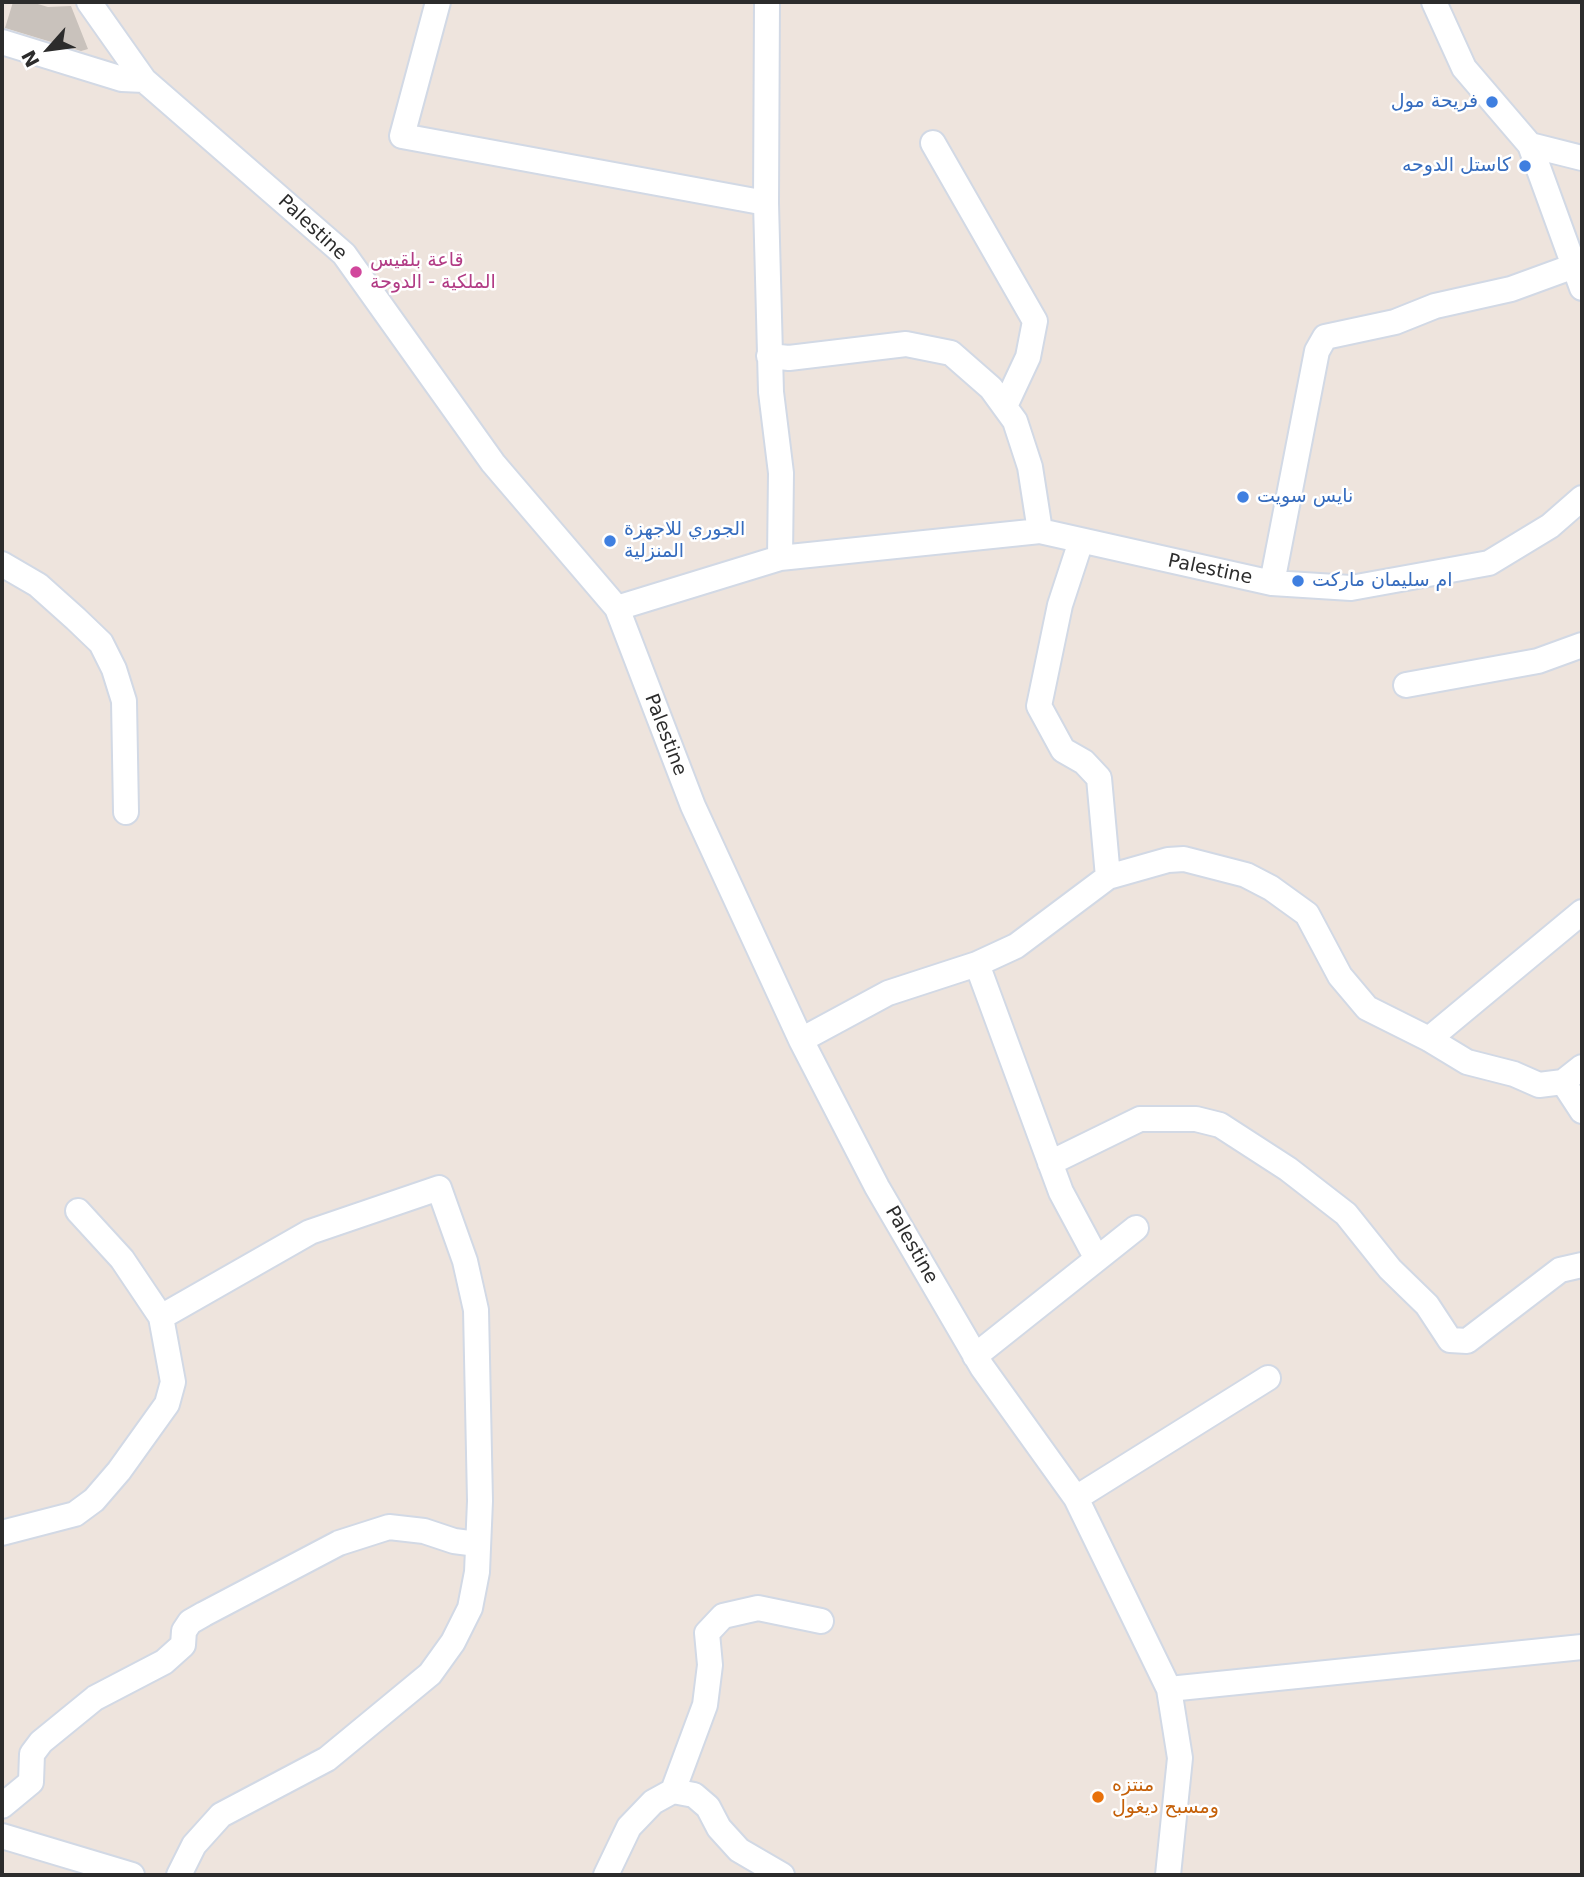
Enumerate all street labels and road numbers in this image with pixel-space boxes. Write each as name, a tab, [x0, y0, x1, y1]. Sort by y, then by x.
street label: Palestine	[273, 190, 351, 266]
street label: Palestine	[1166, 550, 1254, 590]
street label: Palestine	[639, 691, 691, 779]
street label: Palestine	[880, 1202, 942, 1288]

